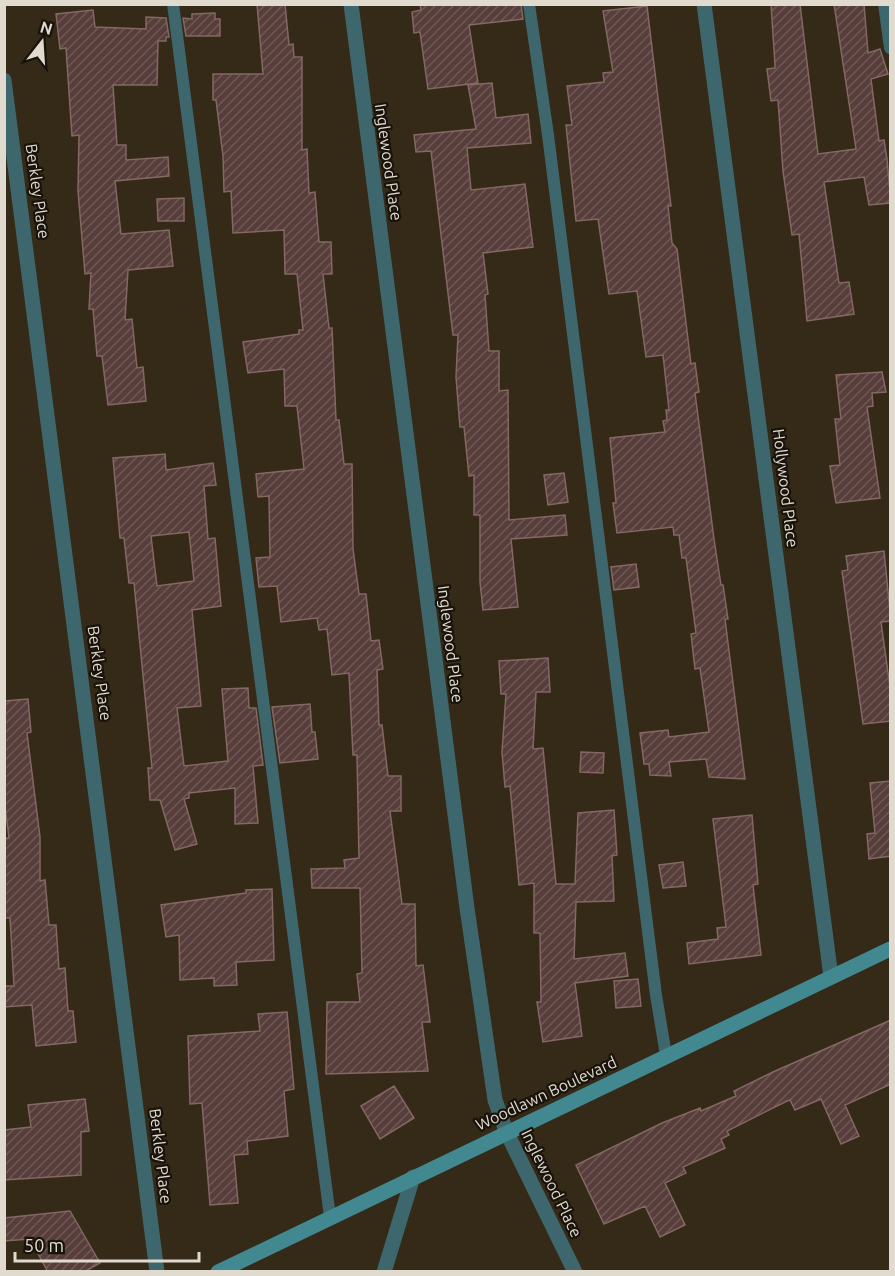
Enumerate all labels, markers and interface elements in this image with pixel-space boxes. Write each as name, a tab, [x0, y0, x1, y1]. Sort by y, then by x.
north arrow	[12, 12, 72, 72]
text: N	[38, 17, 55, 38]
street label: Inglewood Place	[372, 102, 406, 222]
street label: Berkley Place	[22, 142, 54, 240]
street label: Hollywood Place	[770, 428, 802, 548]
street label: Inglewood Place	[435, 584, 467, 704]
street label: Berkley Place	[84, 624, 116, 722]
street label: Woodlawn Boulevard	[473, 1052, 619, 1134]
street label: Berkley Place	[146, 1107, 176, 1205]
street label: Inglewood Place	[518, 1126, 586, 1240]
scale bar	[15, 1225, 200, 1263]
text: 50 m	[24, 1235, 64, 1255]

